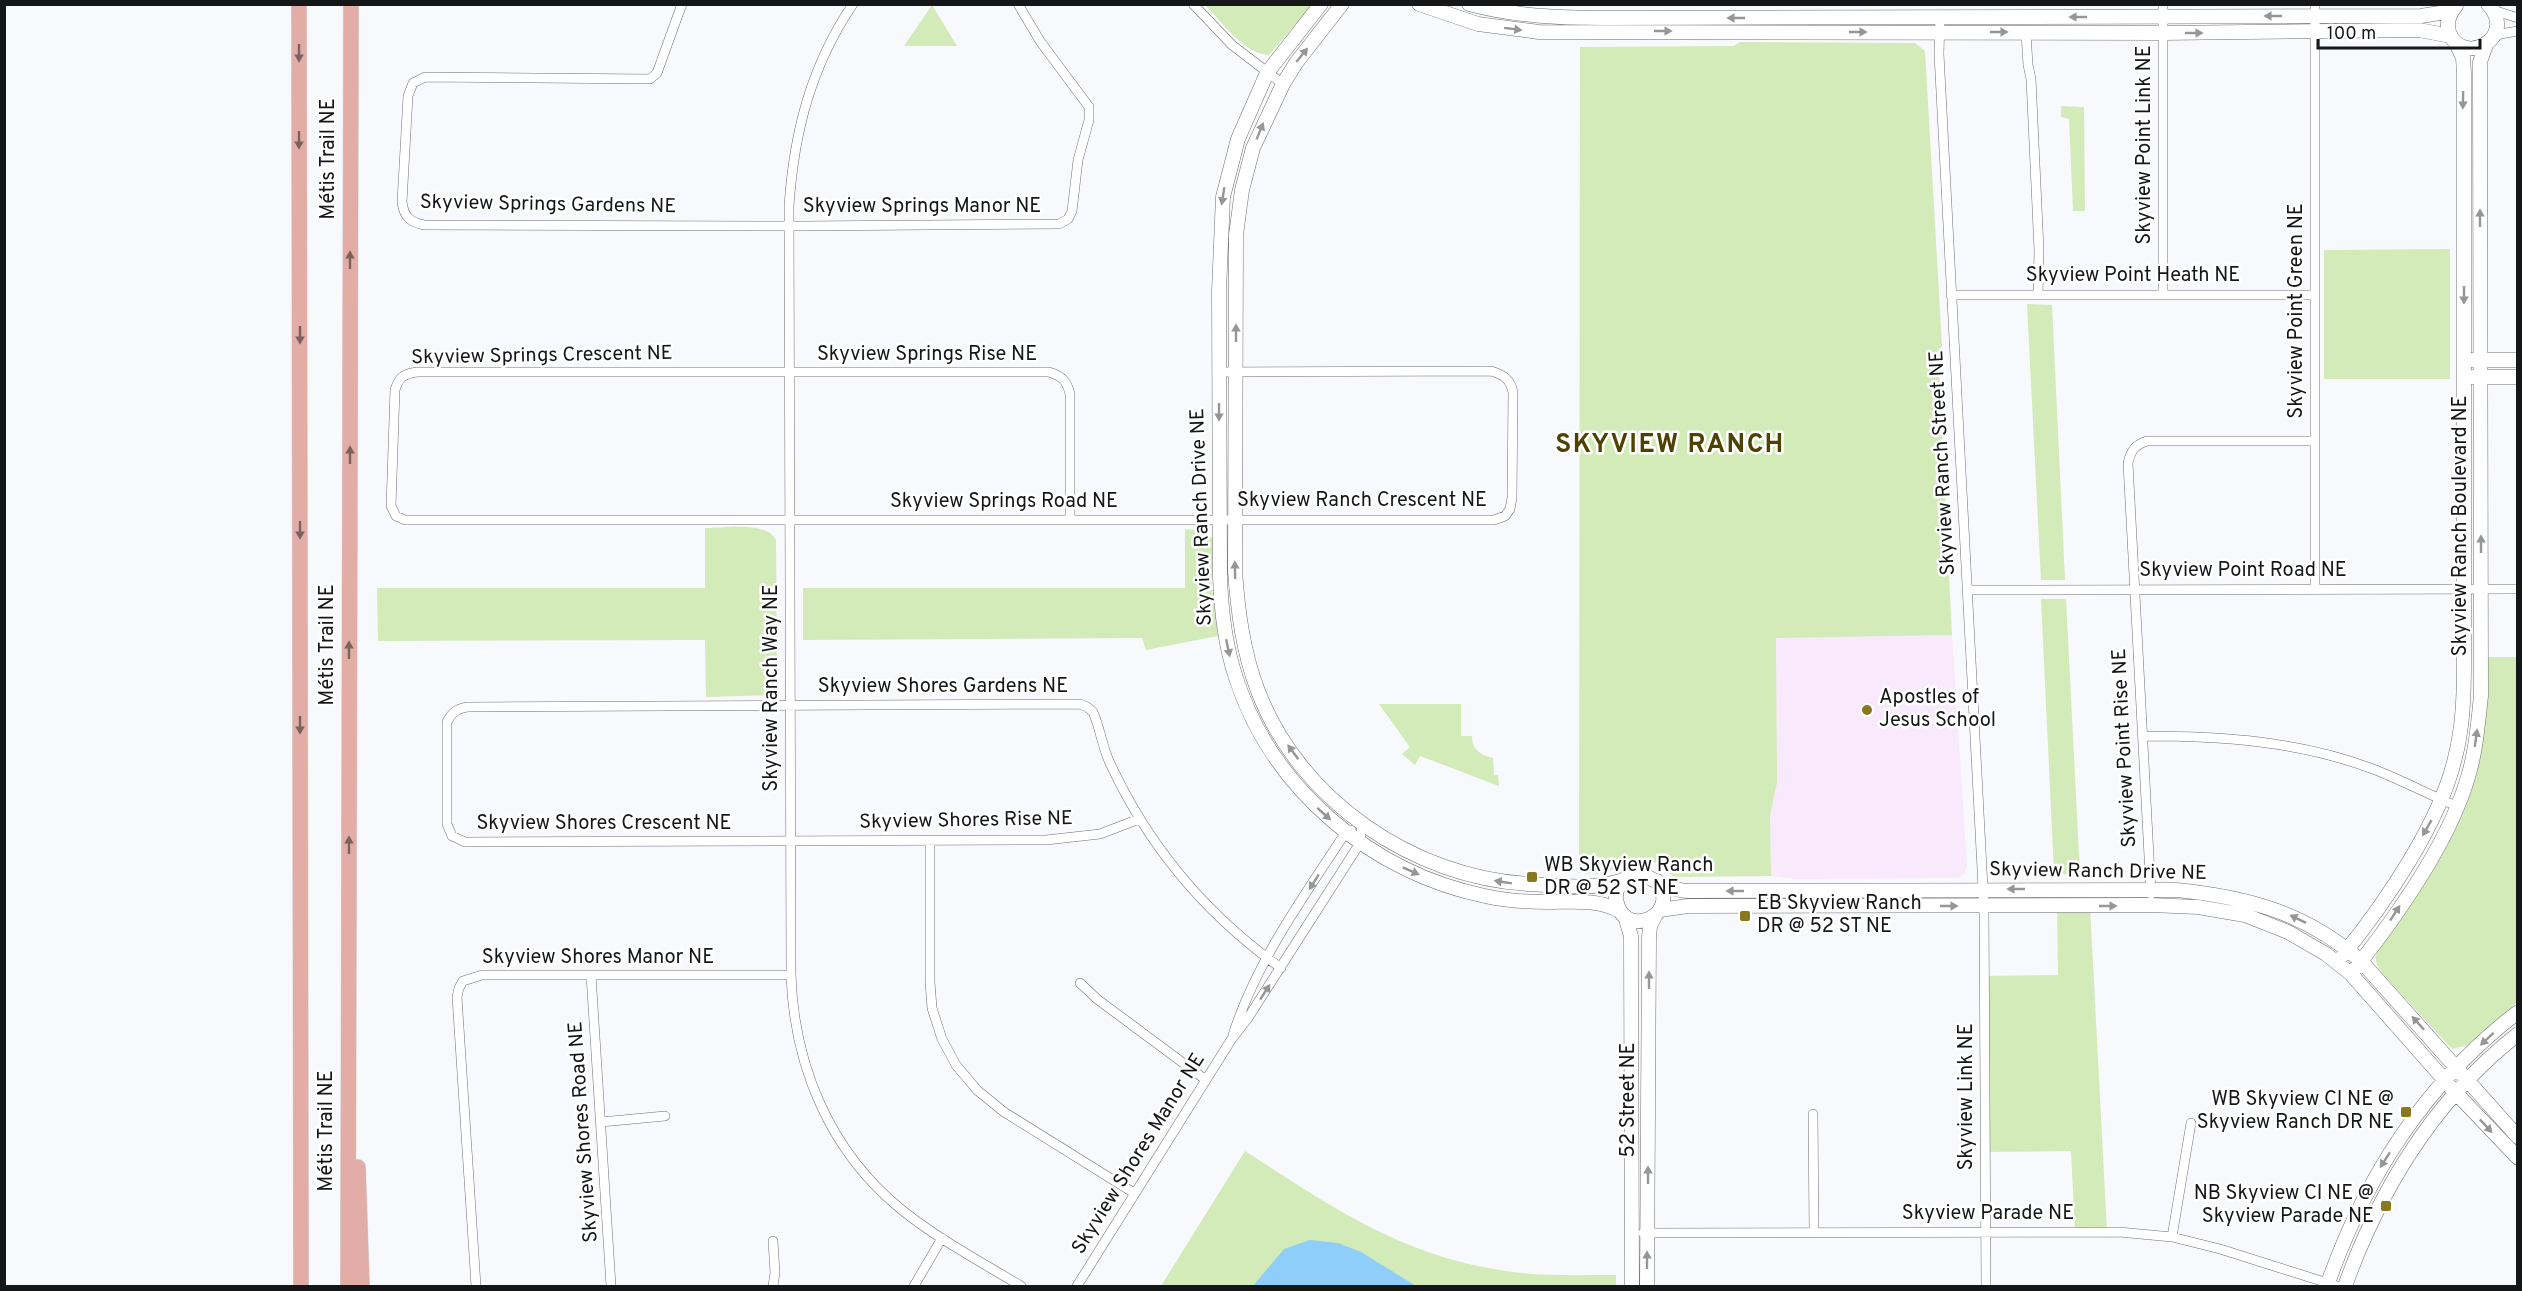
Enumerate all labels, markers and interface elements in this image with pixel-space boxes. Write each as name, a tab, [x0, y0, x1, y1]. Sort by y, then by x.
one-way arrow	[2263, 11, 2282, 21]
one-way arrow	[2068, 12, 2087, 22]
scale bar	[2318, 12, 2480, 50]
one-way arrow	[1726, 13, 1745, 23]
text: 100 m	[2327, 23, 2376, 46]
one-way arrow	[1503, 25, 1522, 34]
one-way arrow	[1653, 26, 1672, 36]
one-way arrow	[1848, 27, 1867, 37]
one-way arrow	[1989, 27, 2008, 37]
one-way arrow	[2184, 28, 2203, 38]
one-way arrow	[294, 44, 304, 63]
street label: Skyview Point Link NE	[2132, 45, 2158, 245]
one-way arrow	[1296, 47, 1309, 63]
one-way arrow	[2459, 90, 2468, 109]
street label: Métis Trail NE	[316, 98, 342, 220]
one-way arrow	[1256, 121, 1266, 139]
one-way arrow	[294, 130, 304, 149]
one-way arrow	[1219, 186, 1228, 205]
street label: Skyview Springs Gardens NE	[419, 190, 677, 220]
street label: Skyview Springs Manor NE	[803, 194, 1041, 220]
street label: Skyview Point Green NE	[2284, 203, 2310, 419]
one-way arrow	[2475, 208, 2485, 227]
one-way arrow	[345, 251, 355, 270]
street label: Skyview Point Heath NE	[2026, 263, 2240, 289]
one-way arrow	[2459, 285, 2469, 304]
one-way arrow	[1231, 323, 1241, 342]
one-way arrow	[295, 325, 305, 344]
street label: Skyview Springs Crescent NE	[411, 341, 673, 371]
street label: Skyview Springs Rise NE	[817, 342, 1037, 368]
street label: Skyview Ranch Street NE	[1924, 350, 1962, 576]
street label: Skyview Ranch Boulevard NE	[2448, 396, 2474, 656]
one-way arrow	[1214, 402, 1224, 421]
street label: Skyview Ranch Drive NE	[1185, 408, 1219, 626]
district label: SKYVIEW RANCH	[1555, 429, 1785, 462]
one-way arrow	[345, 446, 355, 465]
street label: Skyview Ranch Crescent NE	[1237, 488, 1487, 514]
street label: Skyview Springs Road NE	[890, 489, 1118, 515]
one-way arrow	[295, 520, 305, 539]
one-way arrow	[2476, 534, 2486, 553]
street label: Skyview Point Road NE	[2139, 558, 2347, 584]
one-way arrow	[1231, 560, 1240, 579]
street label: Métis Trail NE	[315, 584, 341, 706]
street label: Skyview Ranch Way NE	[759, 584, 785, 792]
one-way arrow	[1224, 639, 1233, 658]
one-way arrow	[344, 641, 354, 660]
street label: Skyview Point Rise NE	[2107, 648, 2143, 848]
street label: Skyview Shores Gardens NE	[818, 674, 1068, 700]
place label: Apostles of Jesus School	[1879, 685, 1996, 734]
marker: Apostles of Jesus School	[1860, 703, 1874, 717]
one-way arrow	[295, 715, 305, 734]
one-way arrow	[2472, 729, 2481, 748]
one-way arrow	[1287, 745, 1299, 761]
street label: Skyview Shores Rise NE	[859, 806, 1073, 836]
one-way arrow	[1316, 807, 1331, 820]
street label: Skyview Shores Crescent NE	[476, 811, 732, 837]
one-way arrow	[2422, 820, 2432, 837]
one-way arrow	[344, 836, 354, 855]
place label: WB Skyview Ranch DR @ 52 ST NE	[1544, 853, 1713, 902]
street label: Skyview Ranch Drive NE	[1989, 857, 2207, 887]
one-way arrow	[1402, 866, 1420, 876]
marker: WB Skyview Ranch DR @ 52 ST NE	[1525, 870, 1539, 884]
one-way arrow	[1309, 874, 1320, 890]
one-way arrow	[1494, 877, 1513, 886]
one-way arrow	[2007, 884, 2026, 894]
one-way arrow	[1726, 886, 1745, 896]
place label: EB Skyview Ranch DR @ 52 ST NE	[1757, 891, 1922, 940]
one-way arrow	[1940, 901, 1959, 911]
one-way arrow	[2099, 901, 2118, 910]
one-way arrow	[2389, 906, 2401, 922]
marker: EB Skyview Ranch DR @ 52 ST NE	[1738, 909, 1752, 923]
one-way arrow	[2289, 915, 2306, 924]
street label: Skyview Shores Manor NE	[482, 945, 714, 971]
one-way arrow	[1644, 970, 1654, 989]
one-way arrow	[1259, 984, 1270, 1000]
one-way arrow	[2412, 1016, 2425, 1031]
street label: Skyview Shores Road NE	[563, 1020, 605, 1244]
street label: Skyview Link NE	[1954, 1023, 1980, 1171]
one-way arrow	[2479, 1032, 2494, 1046]
street label: 52 Street NE	[1616, 1042, 1642, 1158]
street label: Skyview Shores Manor NE	[1066, 1049, 1212, 1259]
street label: Métis Trail NE	[314, 1070, 340, 1192]
place label: WB Skyview CI NE @ Skyview Ranch DR NE	[2197, 1087, 2394, 1136]
marker: WB Skyview CI NE @ Skyview Ranch DR NE	[2399, 1105, 2413, 1119]
one-way arrow	[2479, 1118, 2493, 1132]
one-way arrow	[2379, 1152, 2390, 1168]
one-way arrow	[1643, 1165, 1653, 1184]
place label: NB Skyview CI NE @ Skyview Parade NE	[2194, 1181, 2374, 1230]
marker: NB Skyview CI NE @ Skyview Parade NE	[2379, 1199, 2393, 1213]
street label: Skyview Parade NE	[1902, 1201, 2074, 1227]
one-way arrow	[1642, 1250, 1652, 1269]

